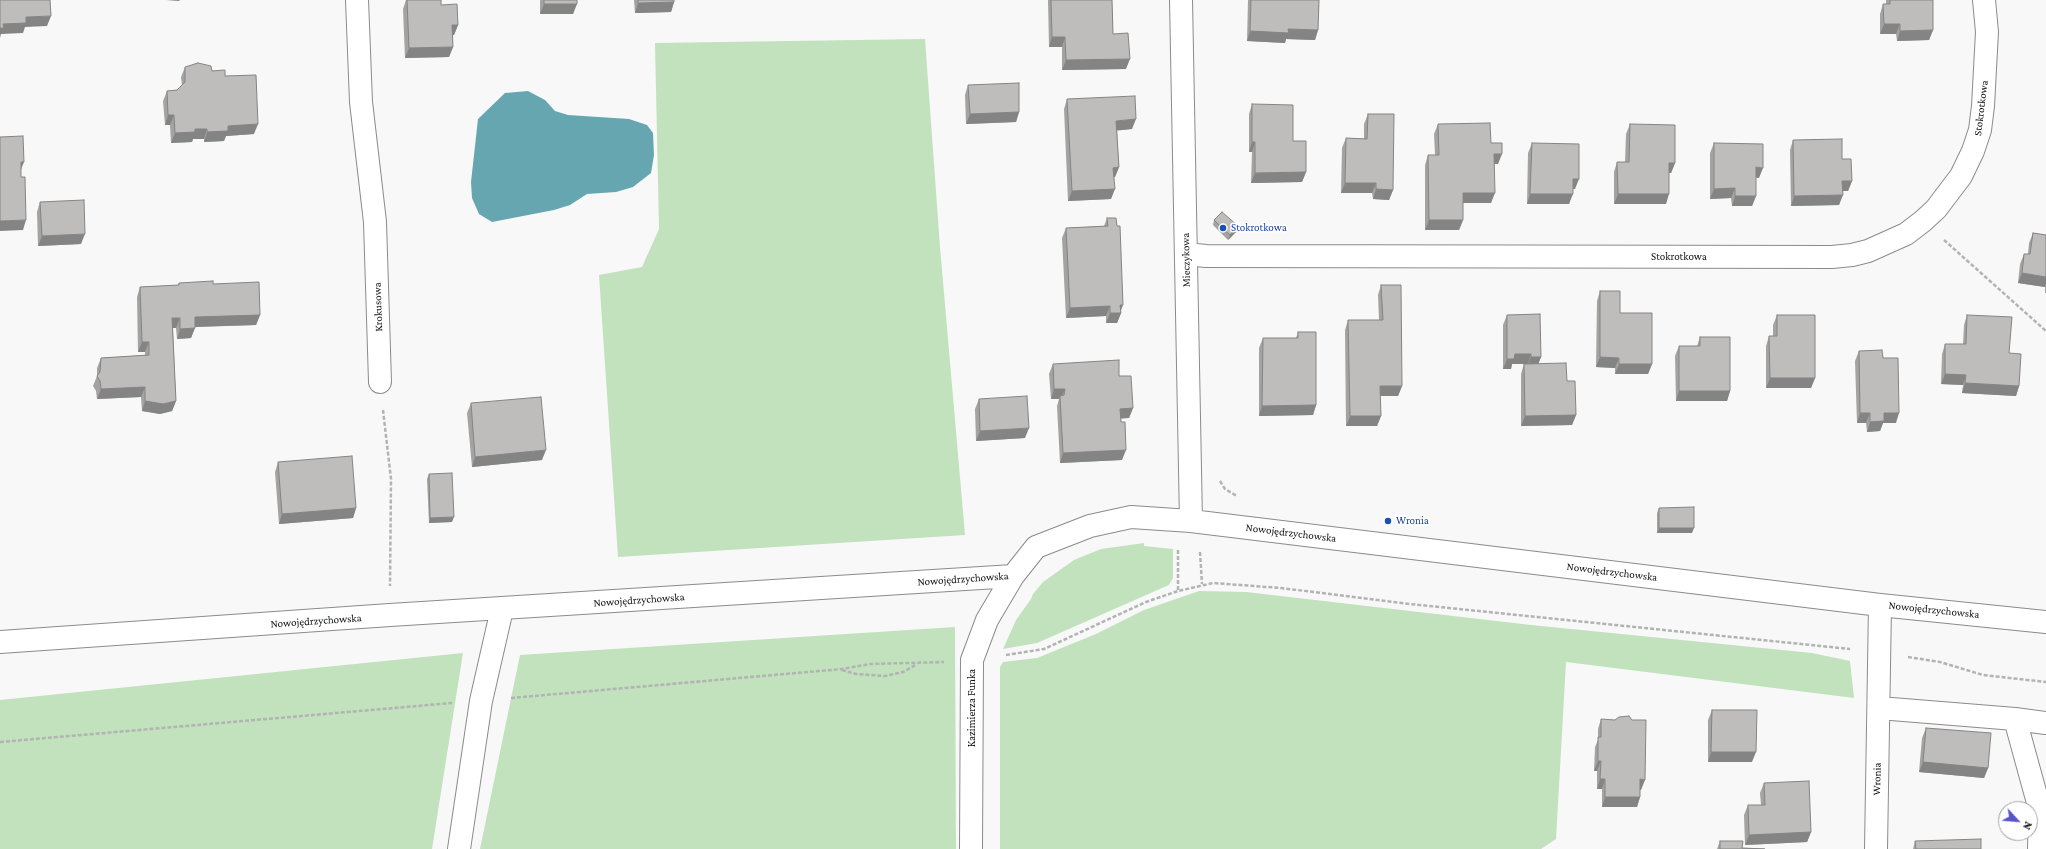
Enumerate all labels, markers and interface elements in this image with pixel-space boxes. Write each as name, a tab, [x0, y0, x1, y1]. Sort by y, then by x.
street label: Stokrotkowa	[1971, 79, 1991, 137]
place label: Stokrotkowa	[1231, 221, 1287, 235]
marker: Stokrotkowa	[1218, 223, 1228, 233]
street label: Mieczykowa	[1179, 232, 1193, 288]
street label: Stokrotkowa	[1651, 250, 1707, 264]
street label: Krokusowa	[371, 282, 385, 332]
place label: Wronia	[1396, 514, 1429, 528]
marker: Wronia	[1383, 516, 1393, 526]
street label: Nowojędrzychowska	[1245, 521, 1337, 545]
street label: Nowojędrzychowska	[1566, 560, 1658, 584]
street label: Nowojędrzychowska	[917, 569, 1009, 589]
street label: Nowojędrzychowska	[593, 590, 685, 610]
street label: Nowojędrzychowska	[1888, 599, 1980, 621]
street label: Nowojędrzychowska	[270, 611, 362, 631]
street label: Kazimierza Funka	[965, 669, 979, 747]
street label: Wronia	[1870, 762, 1884, 796]
north arrow	[1998, 801, 2038, 841]
text: N	[2021, 820, 2035, 832]

